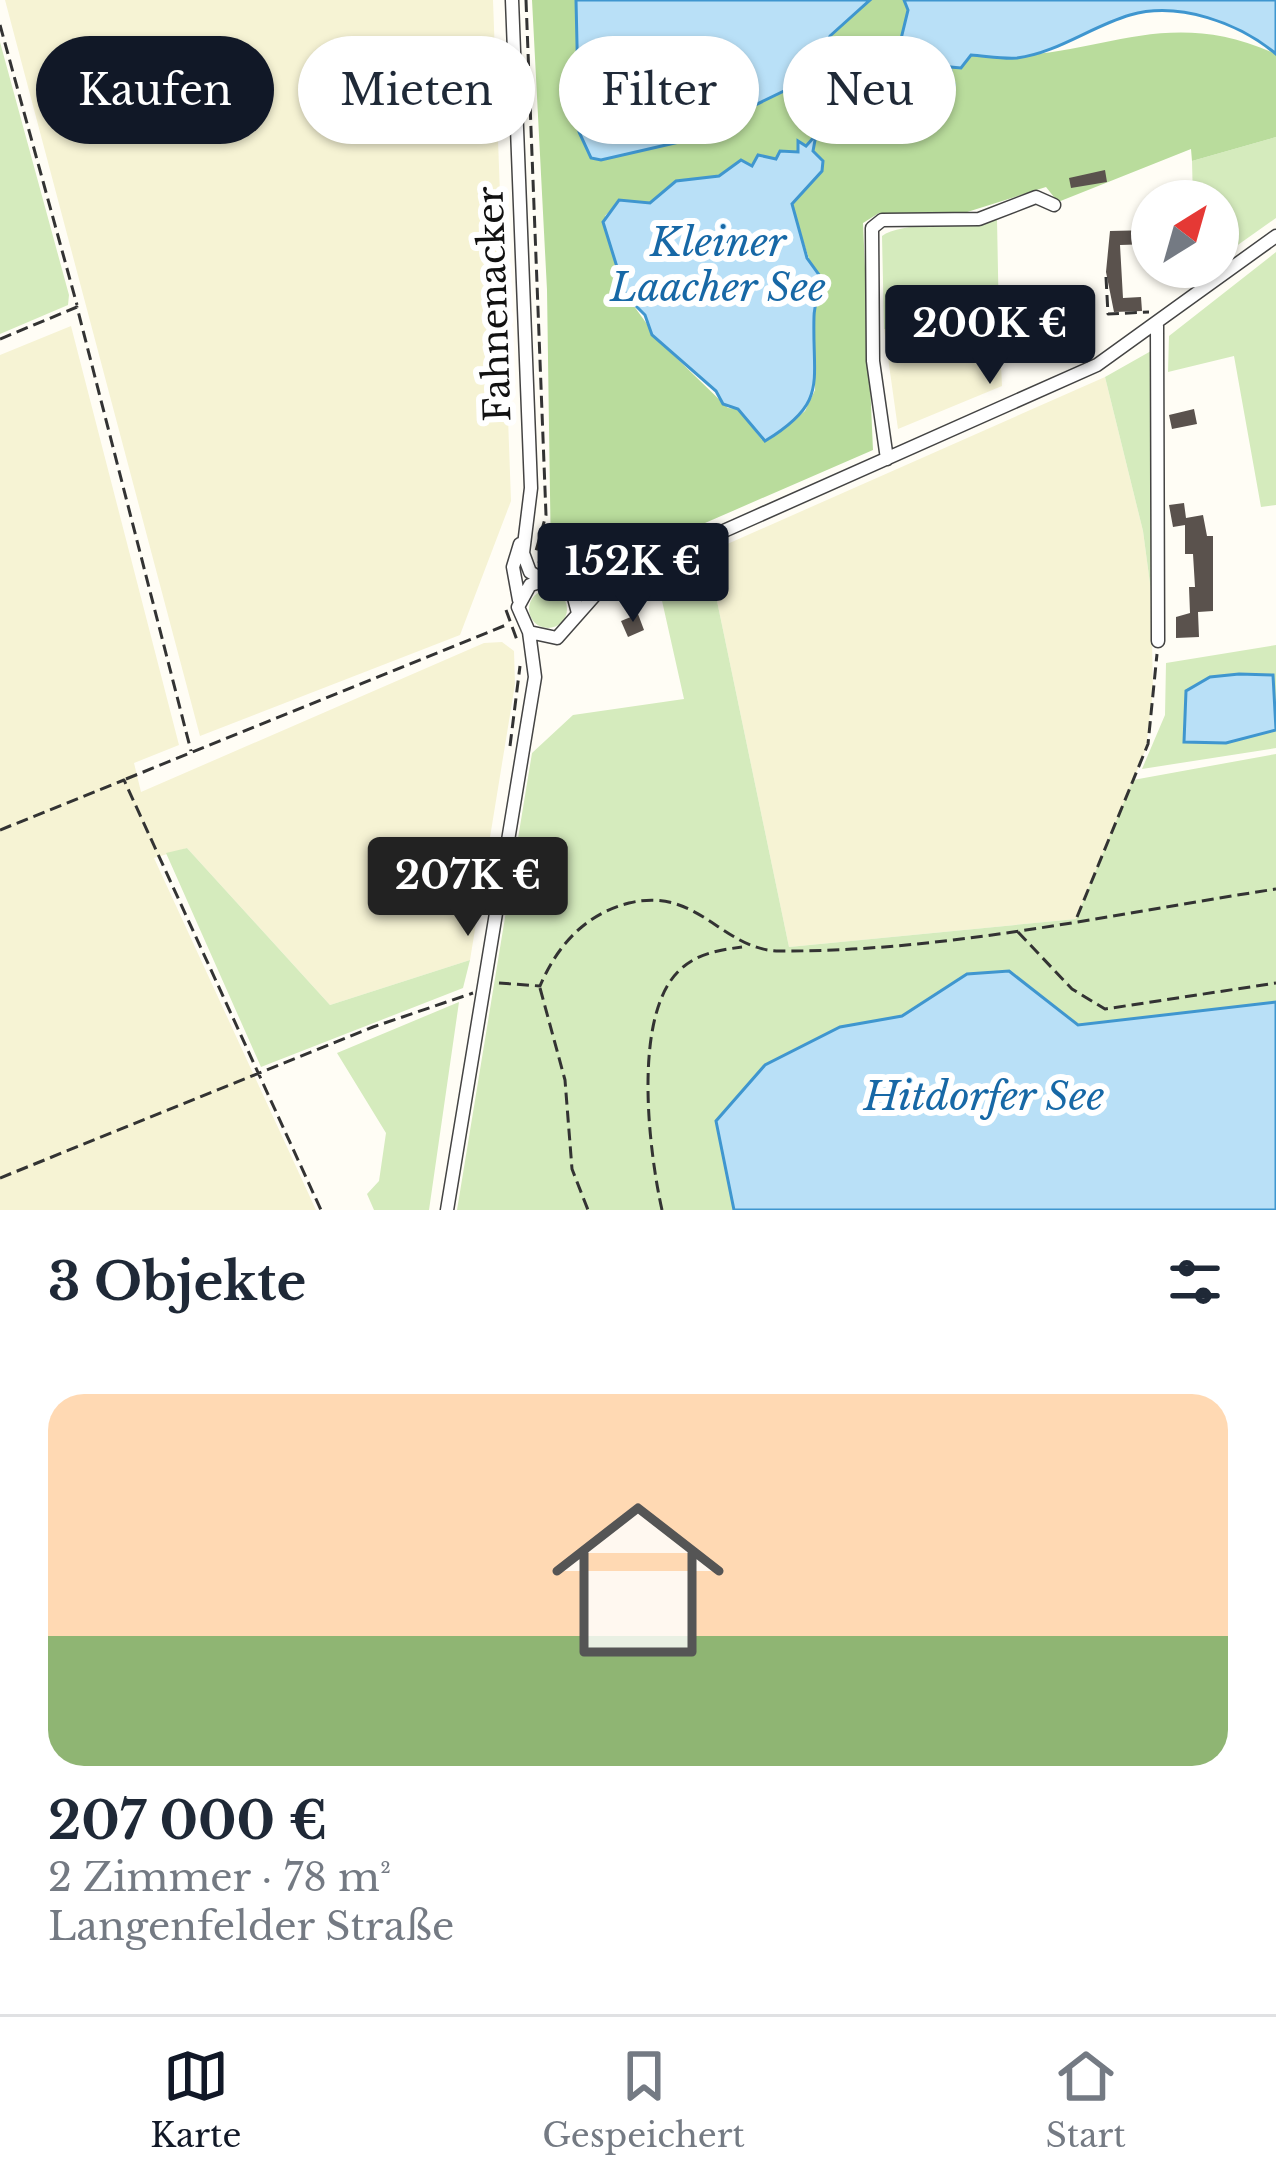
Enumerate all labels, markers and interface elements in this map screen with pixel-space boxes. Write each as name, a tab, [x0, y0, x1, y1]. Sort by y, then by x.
chip: Kaufen	[36, 36, 274, 144]
chip: Mieten	[298, 36, 535, 144]
chip: Filter	[559, 36, 759, 144]
chip: Neu	[783, 36, 956, 144]
north arrow	[1131, 180, 1239, 288]
map controls	[1131, 180, 1239, 288]
street label: Fahnenacker	[467, 185, 521, 423]
water label: Kleiner Laacher See	[609, 218, 826, 312]
pin: 200K €	[892, 285, 1088, 387]
text: 200K €	[912, 299, 1068, 348]
pin: 152K €	[535, 523, 731, 625]
text: 152K €	[565, 537, 701, 586]
pin: 207K €	[370, 837, 566, 939]
text: 207K €	[395, 851, 541, 900]
water label: Hitdorfer See	[862, 1072, 1104, 1121]
icon: filters	[1162, 1249, 1228, 1315]
text: 3 Objekte	[48, 1251, 306, 1314]
icon: home	[530, 1472, 746, 1688]
text: 207 000 €	[48, 1790, 328, 1853]
text: 2 Zimmer · 78 m²	[48, 1853, 391, 1902]
text: Langenfelder Straße	[48, 1902, 454, 1951]
tab: Karte	[150, 2043, 241, 2156]
tab: Gespeichert	[542, 2043, 745, 2156]
tab: Start	[1046, 2043, 1126, 2156]

